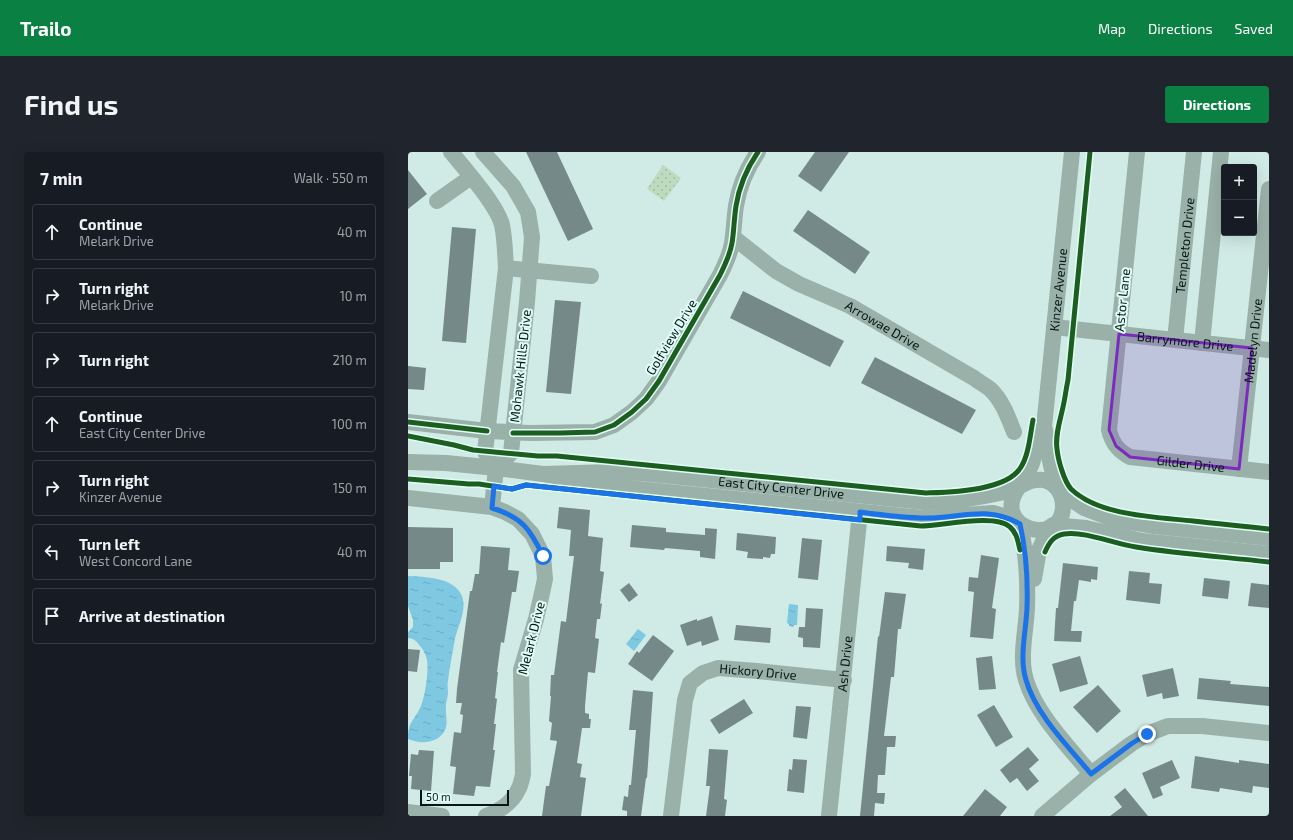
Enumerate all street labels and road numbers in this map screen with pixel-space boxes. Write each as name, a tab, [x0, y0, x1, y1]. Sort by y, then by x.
street label: Templeton Drive	[1172, 197, 1197, 294]
street label: Kinzer Avenue	[1046, 248, 1070, 332]
street label: Astor Lane	[1111, 268, 1133, 332]
street label: Golfview Drive	[642, 296, 700, 378]
street label: Arrowae Drive	[843, 297, 924, 353]
street label: Madelyn Drive	[1240, 298, 1265, 384]
street label: Mohawk Hills Drive	[506, 309, 534, 423]
street label: Barrymore Drive	[1136, 328, 1234, 354]
street label: Gilder Drive	[1156, 452, 1226, 475]
street label: East City Center Drive	[717, 473, 845, 502]
street label: Melark Drive	[514, 600, 548, 676]
street label: Ash Drive	[834, 635, 855, 692]
street label: Hickory Drive	[719, 660, 798, 683]

